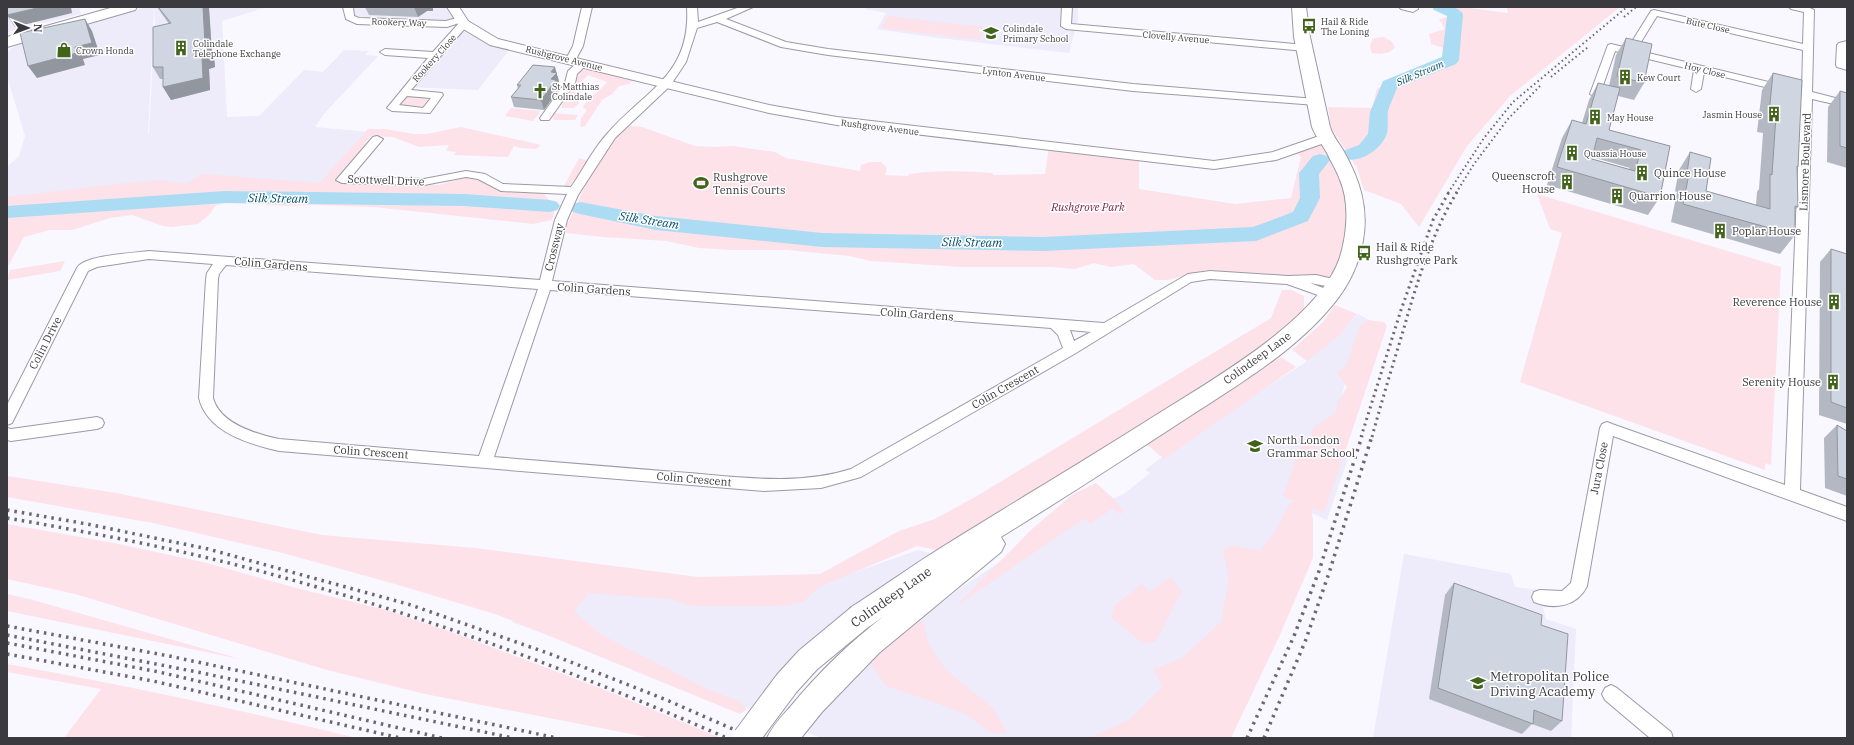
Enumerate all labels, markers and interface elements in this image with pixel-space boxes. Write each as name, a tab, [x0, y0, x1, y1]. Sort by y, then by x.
north arrow	[8, 8, 48, 48]
street label: Bute Close	[1685, 15, 1731, 35]
street label: Rookery Way	[371, 16, 427, 28]
place label: Hail & Ride The Loning	[1321, 16, 1369, 37]
bus stop icon: Hail & Ride The Loning	[1300, 17, 1318, 35]
place label: Colindale Primary School	[1003, 23, 1069, 44]
text: N	[31, 24, 45, 33]
school or university icon: Colindale Primary School	[982, 24, 1000, 42]
street label: Clovelly Avenue	[1142, 29, 1210, 45]
street label: Rookery Close	[410, 32, 458, 84]
place label: Colindale Telephone Exchange	[193, 38, 281, 59]
building icon: Colindale Telephone Exchange	[172, 39, 190, 57]
shop icon: Crown Honda	[55, 41, 73, 59]
street label: Rushgrove Avenue	[524, 43, 604, 73]
place label: Crown Honda	[76, 45, 134, 56]
water label: Silk Stream	[1393, 57, 1446, 89]
street label: Hoy Close	[1683, 60, 1727, 80]
street label: Lynton Avenue	[982, 65, 1046, 83]
building icon: Kew Court	[1616, 68, 1634, 86]
place label: Kew Court	[1637, 72, 1681, 83]
place label: St Matthias Colindale	[552, 81, 599, 102]
church icon: St Matthias Colindale	[531, 82, 549, 100]
building icon: Jasmin House	[1765, 105, 1783, 123]
building icon: May House	[1586, 108, 1604, 126]
place label: Jasmin House	[1702, 109, 1762, 120]
place label: May House	[1607, 112, 1654, 123]
street label: Lismore Boulevard	[1796, 112, 1814, 211]
street label: Rushgrove Avenue	[840, 117, 920, 137]
building icon: Quassia House	[1563, 144, 1581, 162]
place label: Quassia House	[1584, 148, 1647, 159]
building icon: Quince House	[1633, 164, 1651, 182]
place label: Quince House	[1654, 166, 1726, 180]
place label: Queenscroft House	[1492, 169, 1555, 196]
place label: Rushgrove Tennis Courts	[713, 170, 785, 197]
street label: Scottwell Drive	[347, 172, 425, 188]
building icon: Queenscroft House	[1558, 173, 1576, 191]
sports icon: Rushgrove Tennis Courts	[692, 174, 710, 192]
building icon: Quarrion House	[1608, 187, 1626, 205]
place label: Quarrion House	[1629, 189, 1712, 203]
water label: Silk Stream	[247, 190, 308, 206]
park label: Rushgrove Park	[1050, 200, 1125, 214]
water label: Silk Stream	[617, 208, 680, 232]
street label: Crossway	[541, 221, 567, 272]
building icon: Poplar House	[1711, 222, 1729, 240]
place label: Poplar House	[1732, 224, 1801, 238]
water label: Silk Stream	[941, 234, 1002, 250]
place label: Hail & Ride Rushgrove Park	[1376, 240, 1458, 267]
bus stop icon: Hail & Ride Rushgrove Park	[1355, 244, 1373, 262]
street label: Colin Gardens	[234, 254, 308, 274]
street label: Colin Gardens	[557, 279, 631, 299]
building icon: Reverence House	[1825, 293, 1843, 311]
place label: Reverence House	[1732, 295, 1822, 309]
street label: Colin Gardens	[880, 304, 954, 324]
street label: Colin Drive	[26, 314, 64, 372]
street label: Colindeep Lane	[1220, 329, 1294, 387]
street label: Colin Crescent	[969, 362, 1041, 412]
building icon: Serenity House	[1824, 373, 1842, 391]
place label: Serenity House	[1742, 375, 1821, 389]
place label: North London Grammar School	[1267, 433, 1355, 460]
school or university icon: North London Grammar School	[1246, 437, 1264, 455]
street label: Jura Close	[1587, 440, 1611, 495]
street label: Colin Crescent	[333, 442, 409, 462]
street label: Colin Crescent	[656, 469, 732, 489]
street label: Colindeep Lane	[847, 563, 935, 631]
place label: Metropolitan Police Driving Academy	[1490, 668, 1609, 700]
school or university icon: Metropolitan Police Driving Academy	[1469, 674, 1487, 692]

